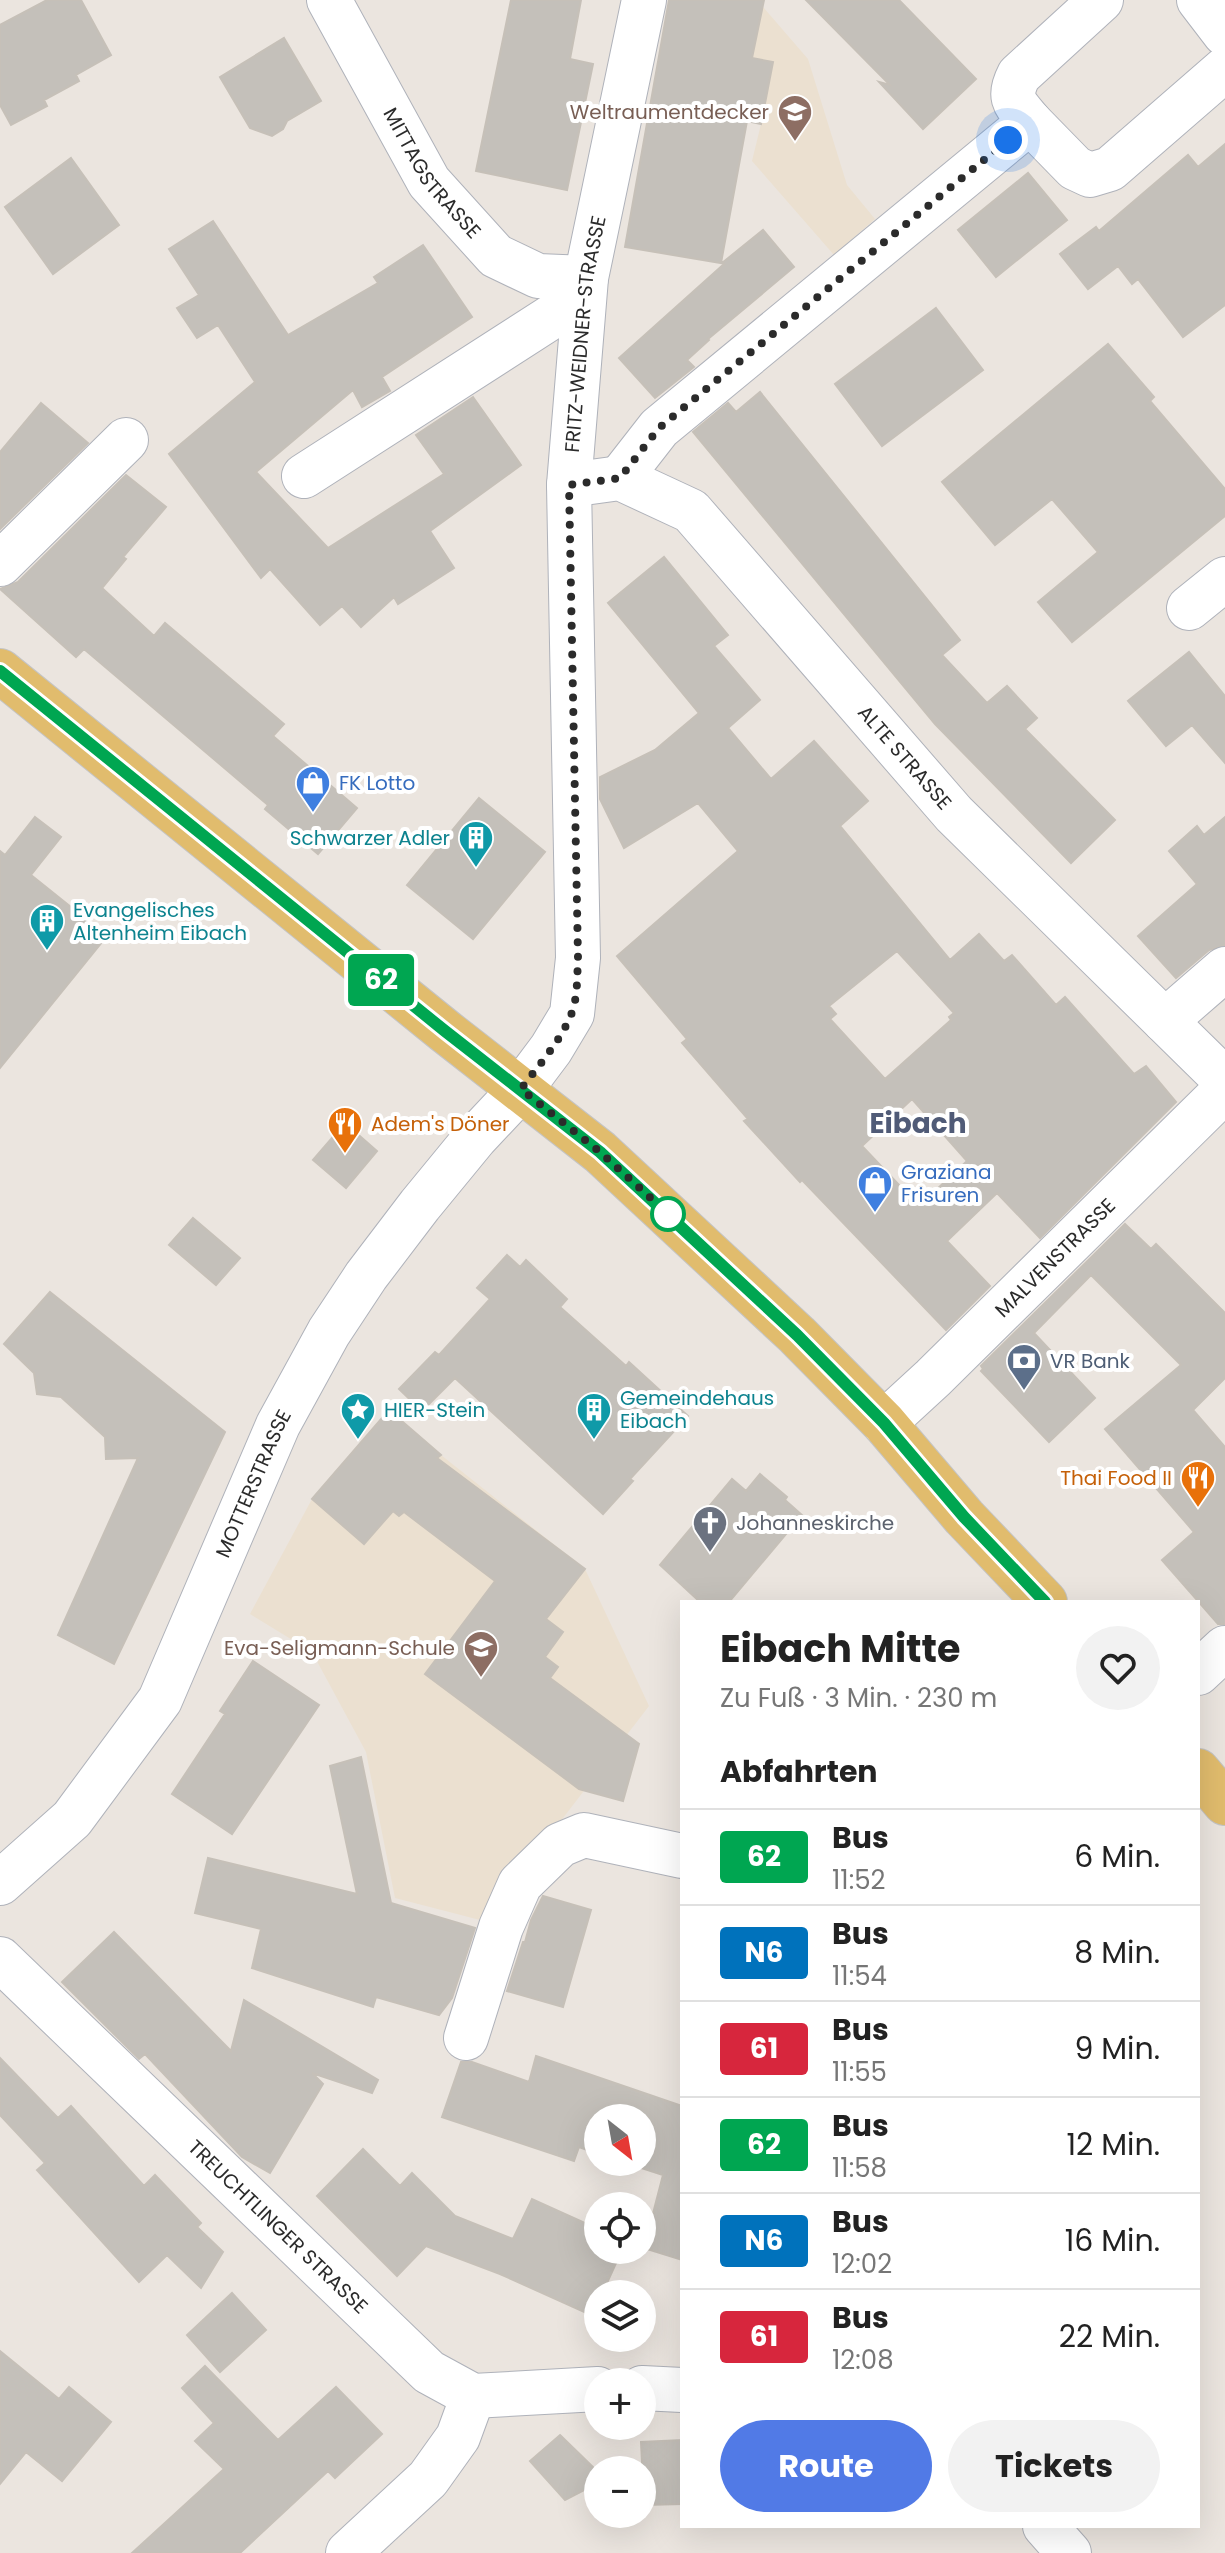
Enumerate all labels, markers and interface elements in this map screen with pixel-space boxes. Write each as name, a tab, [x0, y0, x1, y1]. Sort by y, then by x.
school or university icon: Weltraumentdecker	[776, 93, 814, 143]
place label: Weltraumentdecker	[570, 98, 769, 126]
street label: MITTAGSTRASSE	[377, 102, 488, 245]
your location	[988, 120, 1028, 160]
street label: FRITZ-WEIDNER-STRASSE	[558, 213, 613, 453]
street label: ALTE STRASSE	[851, 699, 958, 816]
shop icon: FK Lotto	[294, 764, 332, 814]
place label: FK Lotto	[339, 769, 415, 797]
building icon: Schwarzer Adler	[457, 819, 495, 869]
place label: Schwarzer Adler	[290, 824, 450, 852]
place label: Evangelisches Altenheim Eibach	[73, 896, 247, 947]
building icon: Evangelisches Altenheim Eibach	[28, 902, 66, 952]
line badge: 62	[345, 954, 417, 1006]
text: 62	[364, 960, 398, 999]
district label: Eibach	[869, 1104, 967, 1143]
restaurant icon: Adem's Döner	[326, 1105, 364, 1155]
place label: Adem's Döner	[371, 1110, 510, 1138]
place label: Graziana Frisuren	[901, 1158, 991, 1209]
shop icon: Graziana Frisuren	[856, 1164, 894, 1214]
street label: MALVENSTRASSE	[989, 1192, 1122, 1323]
unlabelled marker	[651, 1197, 685, 1231]
bank icon: VR Bank	[1005, 1342, 1043, 1392]
place label: VR Bank	[1050, 1347, 1131, 1375]
place label: Gemeindehaus Eibach	[620, 1384, 774, 1435]
place icon: HIER-Stein	[339, 1391, 377, 1441]
building icon: Gemeindehaus Eibach	[575, 1391, 613, 1441]
place label: HIER-Stein	[384, 1396, 485, 1424]
street label: MOTTERSTRASSE	[209, 1404, 298, 1562]
restaurant icon: Thai Food II	[1179, 1459, 1217, 1509]
place label: Thai Food II	[1060, 1464, 1172, 1492]
church icon: Johanneskirche	[691, 1504, 729, 1554]
place label: Johanneskirche	[736, 1509, 894, 1537]
text: Eibach Mitte	[720, 1622, 960, 1675]
button: heart	[1076, 1626, 1160, 1710]
school or university icon: Eva-Seligmann-Schule	[462, 1629, 500, 1679]
place label: Eva-Seligmann-Schule	[224, 1634, 455, 1662]
text: Zu Fuß · 3 Min. · 230 m	[720, 1680, 997, 1716]
text: Abfahrten	[720, 1750, 878, 1793]
text: Bus	[832, 1816, 889, 1859]
text: 6 Min.	[1074, 1835, 1160, 1878]
text: 62	[747, 1837, 781, 1876]
text: 11:52	[832, 1862, 885, 1898]
text: Bus	[832, 1912, 889, 1955]
text: 8 Min.	[1074, 1931, 1160, 1974]
text: N6	[745, 1933, 783, 1972]
text: 11:54	[832, 1958, 887, 1994]
text: Bus	[832, 2008, 889, 2051]
text: 9 Min.	[1074, 2027, 1160, 2070]
text: 61	[750, 2029, 778, 2068]
text: 11:55	[832, 2054, 887, 2090]
north arrow	[584, 2104, 656, 2176]
map controls	[584, 2104, 656, 2528]
text: Bus	[832, 2104, 889, 2147]
text: 12 Min.	[1066, 2123, 1160, 2166]
text: 62	[747, 2125, 781, 2164]
street label: TREUCHTLINGER STRASSE	[182, 2133, 374, 2320]
text: 11:58	[832, 2150, 887, 2186]
button: locate	[584, 2192, 656, 2264]
text: Bus	[832, 2200, 889, 2243]
text: 16 Min.	[1065, 2219, 1160, 2262]
text: N6	[745, 2221, 783, 2260]
text: 12:02	[832, 2246, 892, 2282]
button: layers	[584, 2280, 656, 2352]
text: Bus	[832, 2296, 889, 2339]
text: 22 Min.	[1059, 2315, 1160, 2358]
text: 61	[750, 2317, 778, 2356]
text: 12:08	[832, 2342, 894, 2378]
button: +	[584, 2368, 656, 2440]
button: Route	[720, 2420, 932, 2512]
button: Tickets	[948, 2420, 1160, 2512]
button: −	[584, 2456, 656, 2528]

